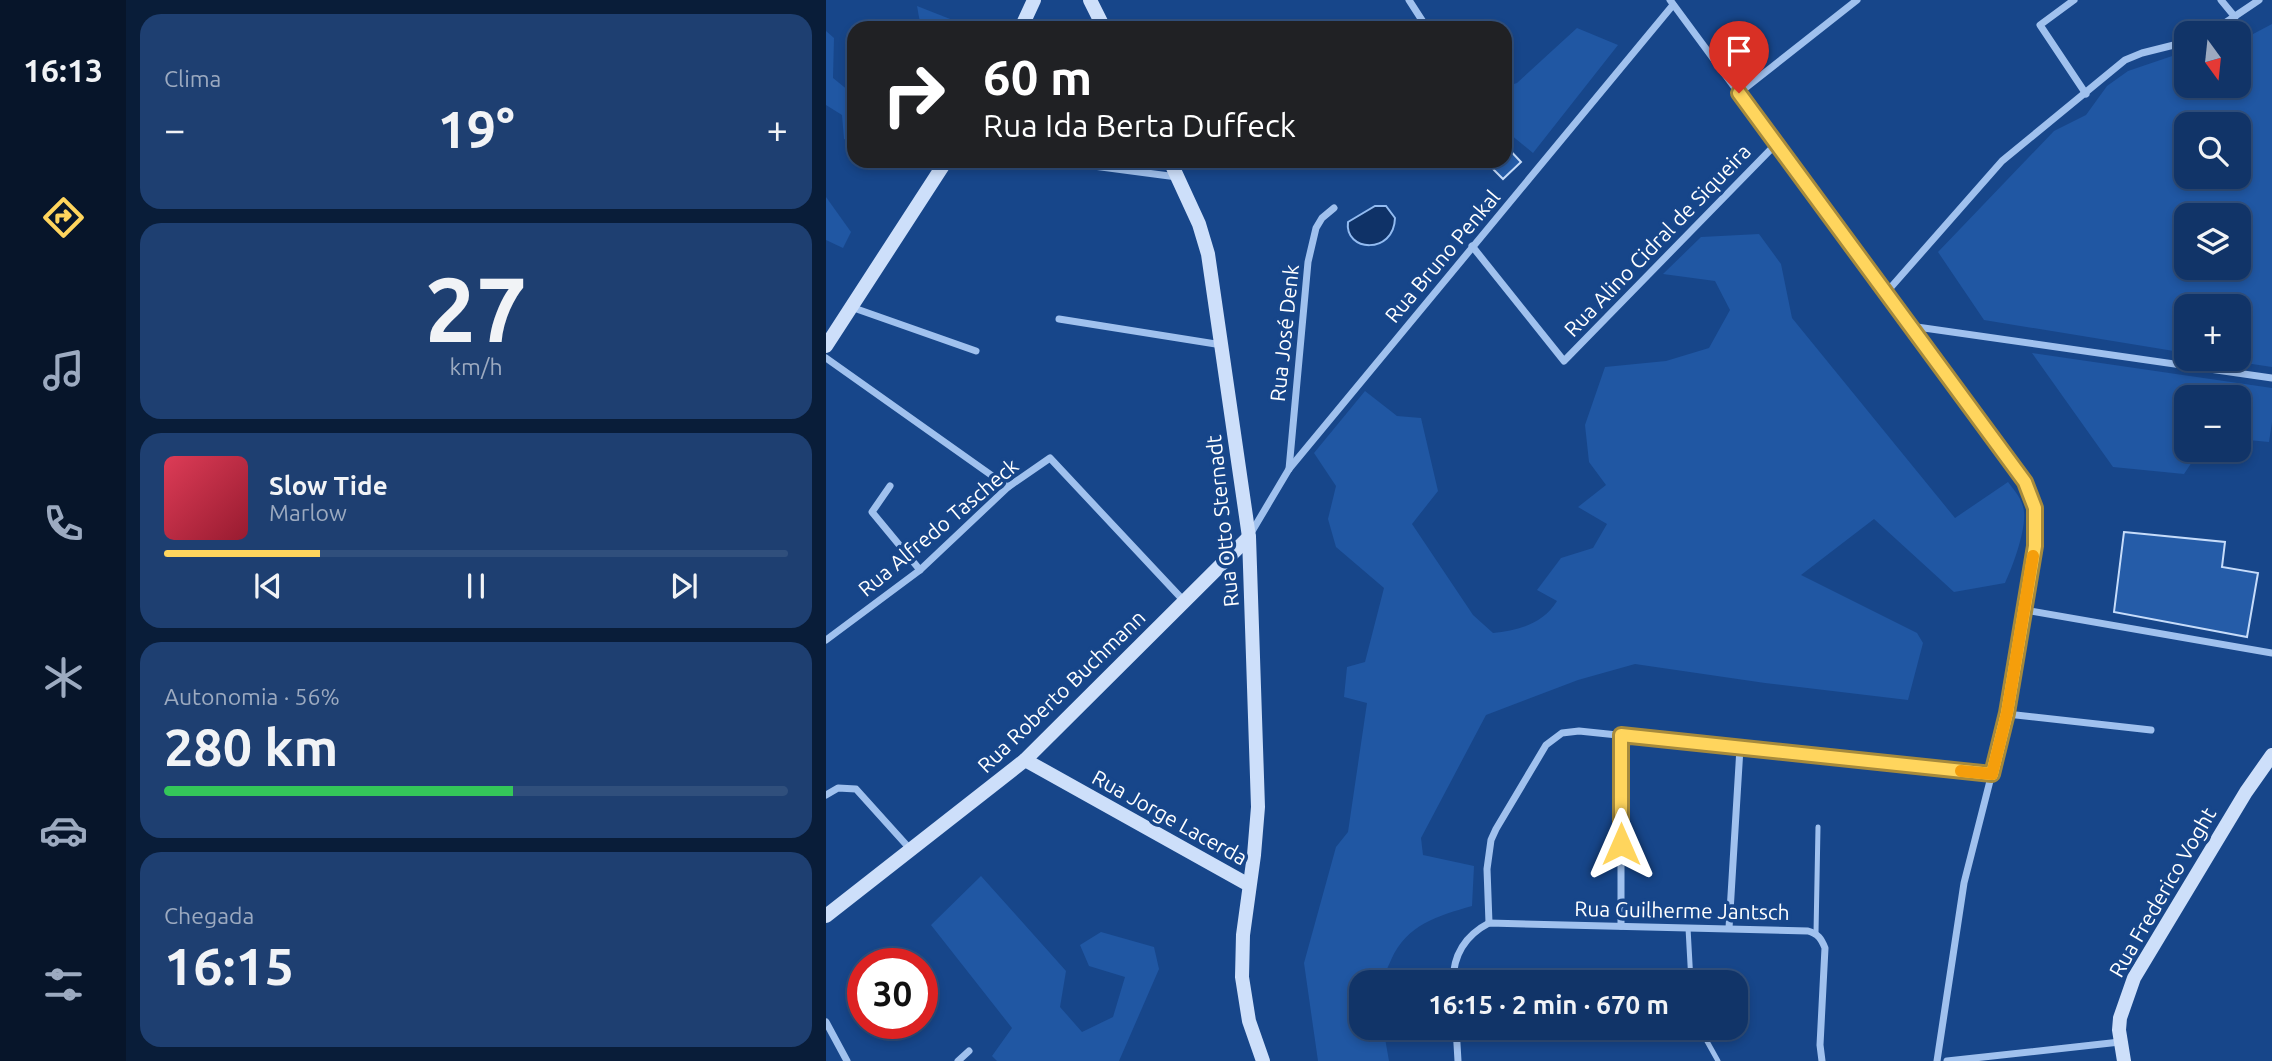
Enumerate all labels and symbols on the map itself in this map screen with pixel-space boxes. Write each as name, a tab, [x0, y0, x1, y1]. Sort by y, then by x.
pin	[1709, 21, 1769, 93]
north arrow	[2174, 21, 2250, 98]
street label: Rua Alino Cidral de Siqueira	[1559, 139, 1755, 341]
street label: Rua Bruno Penkal	[1380, 185, 1504, 327]
street label: Rua José Denk	[1265, 263, 1303, 403]
street label: Rua Otto Sternadt	[1201, 434, 1243, 608]
street label: Rua Alfredo Tascheck	[853, 453, 1023, 601]
street label: Rua Roberto Buchmann	[972, 605, 1150, 777]
street label: Rua Jorge Lacerda	[1088, 764, 1252, 870]
street label: Rua Frederico Voght	[2104, 803, 2220, 981]
position arrow	[1584, 807, 1658, 881]
street label: Rua Guilherme Jantsch	[1574, 896, 1790, 924]
speed limit sign: 30	[847, 948, 938, 1039]

